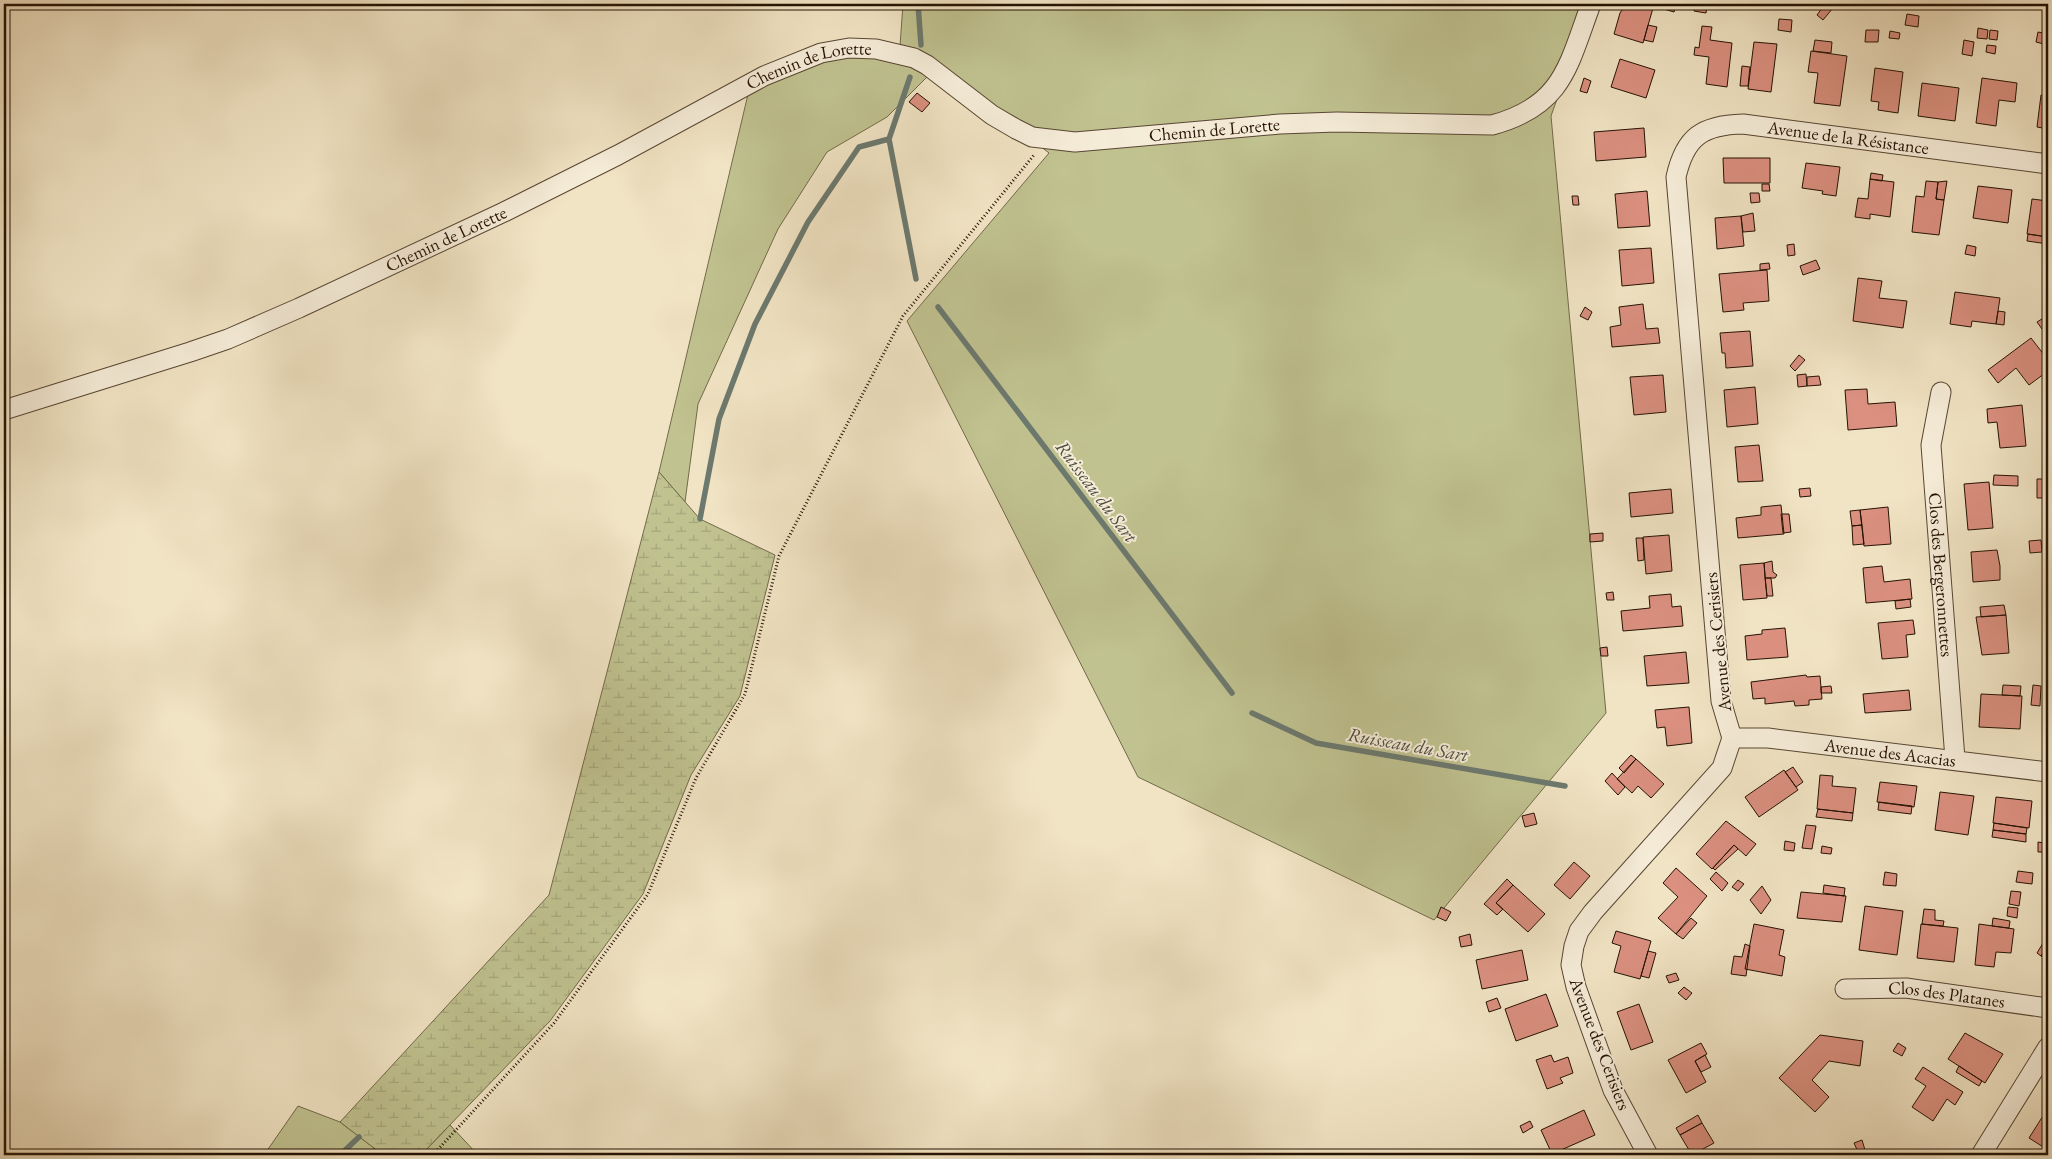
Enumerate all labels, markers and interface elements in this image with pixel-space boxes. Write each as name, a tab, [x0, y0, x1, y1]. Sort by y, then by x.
street label: Chemin de Lorette	[742, 36, 872, 95]
street label: Chemin de Lorette	[1148, 112, 1281, 146]
street label: Avenue de la Résistance	[1765, 115, 1930, 159]
street label: Chemin de Lorette	[382, 200, 510, 277]
water label: Ruisseau du Sart	[1050, 435, 1144, 549]
street label: Clos des Bergeronnettes	[1924, 492, 1959, 658]
street label: Avenue des Cerisiers	[1699, 571, 1736, 714]
water label: Ruisseau du Sart	[1346, 722, 1471, 768]
street label: Avenue des Acacias	[1822, 733, 1957, 772]
street label: Avenue des Cerisiers	[1564, 973, 1636, 1114]
street label: Clos des Platanes	[1888, 976, 2007, 1013]

